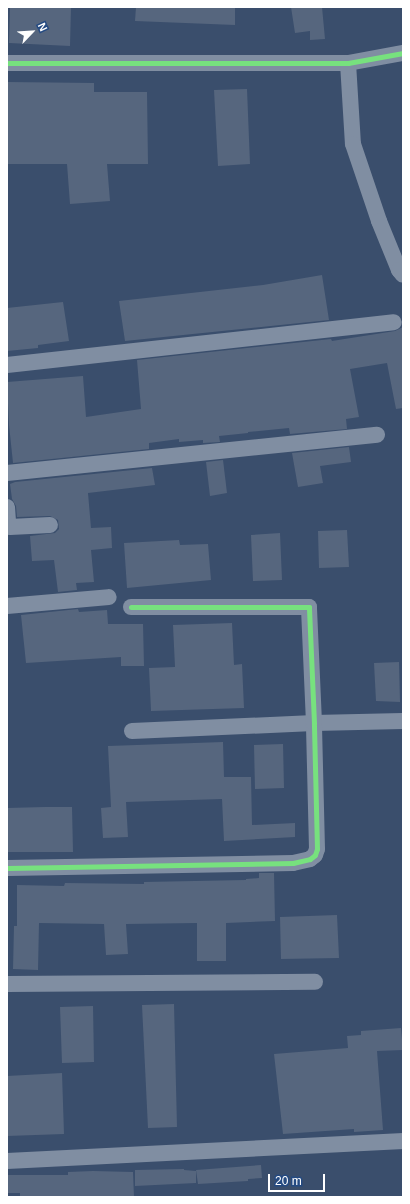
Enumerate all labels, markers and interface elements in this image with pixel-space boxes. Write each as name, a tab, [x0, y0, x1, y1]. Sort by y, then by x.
north arrow	[12, 12, 52, 52]
text: N	[36, 21, 50, 33]
scale bar	[270, 1166, 327, 1192]
text: 20 m	[275, 1174, 302, 1188]

